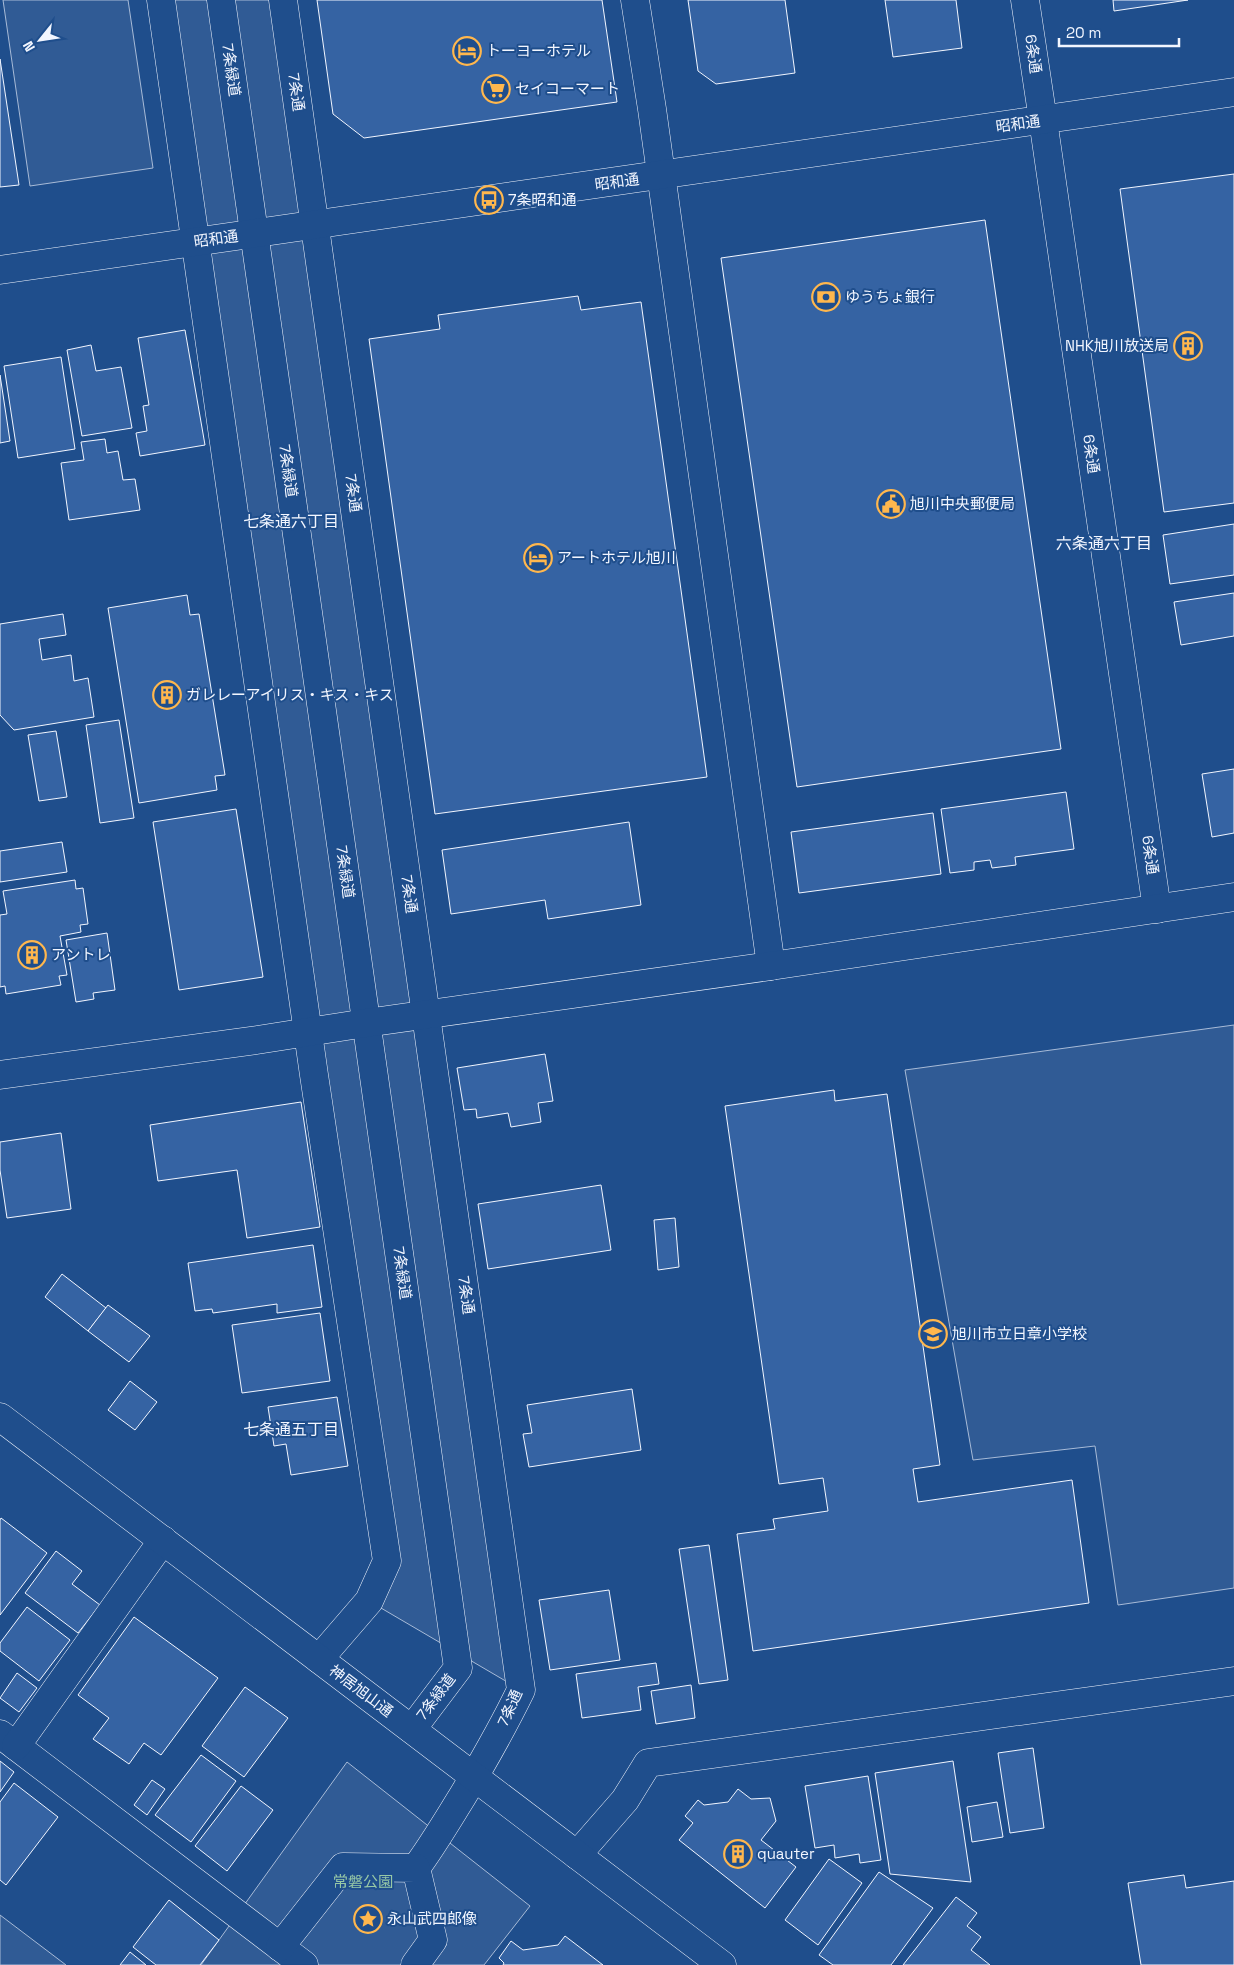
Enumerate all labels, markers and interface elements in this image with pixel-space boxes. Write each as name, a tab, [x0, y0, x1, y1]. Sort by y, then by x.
north arrow	[15, 15, 65, 65]
scale bar	[1059, 15, 1179, 47]
text: 20 m	[1066, 23, 1101, 42]
street label: 6条通	[1021, 33, 1046, 75]
hotel icon: トーヨーホテル	[452, 36, 482, 66]
text: N	[19, 38, 39, 55]
place label: トーヨーホテル	[486, 41, 591, 60]
street label: 7条緑道	[218, 42, 245, 98]
street label: 7条通	[284, 72, 309, 112]
supermarket icon: セイコーマート	[481, 74, 511, 104]
place label: セイコーマート	[515, 79, 620, 98]
street label: 昭和通	[994, 111, 1042, 136]
street label: 昭和通	[593, 169, 641, 194]
bus stop icon: 7条昭和通	[474, 185, 504, 215]
place label: 7条昭和通	[508, 190, 576, 209]
street label: 昭和通	[192, 226, 240, 251]
bank icon: ゆうちょ銀行	[811, 282, 841, 312]
place label: ゆうちょ銀行	[845, 287, 935, 306]
building icon: NHK旭川放送局	[1173, 331, 1203, 361]
place label: NHK旭川放送局	[1065, 336, 1169, 355]
street label: 6条通	[1079, 433, 1104, 475]
street label: 7条緑道	[275, 443, 302, 499]
street label: 7条通	[341, 473, 366, 513]
public building icon: 旭川中央郵便局	[876, 489, 906, 519]
place label: 旭川中央郵便局	[910, 494, 1015, 513]
district label: 七条通六丁目	[243, 511, 339, 532]
district label: 六条通六丁目	[1056, 533, 1152, 554]
hotel icon: アートホテル旭川	[523, 543, 553, 573]
place label: アートホテル旭川	[557, 548, 676, 567]
building icon: ガレレーアイリス・キス・キス	[152, 680, 182, 710]
place label: ガレレーアイリス・キス・キス	[186, 685, 394, 704]
street label: 6条通	[1138, 834, 1163, 876]
street label: 7条緑道	[332, 844, 359, 900]
street label: 7条通	[397, 874, 422, 914]
building icon: アントレ	[17, 940, 47, 970]
place label: アントレ	[51, 945, 110, 964]
street label: 7条緑道	[389, 1245, 416, 1301]
street label: 7条通	[454, 1275, 479, 1315]
school or university icon: 旭川市立日章小学校	[918, 1319, 948, 1349]
place label: 旭川市立日章小学校	[952, 1324, 1087, 1343]
district label: 七条通五丁目	[243, 1419, 339, 1440]
street label: 神居旭山通	[326, 1660, 397, 1721]
street label: 7条緑道	[412, 1670, 459, 1724]
street label: 7条通	[493, 1686, 526, 1729]
building icon: quauter	[723, 1839, 753, 1869]
place label: quauter	[757, 1844, 815, 1863]
park label: 常磐公園	[333, 1872, 393, 1891]
place icon: 永山武四郎像	[353, 1904, 383, 1934]
place label: 永山武四郎像	[387, 1909, 477, 1928]

